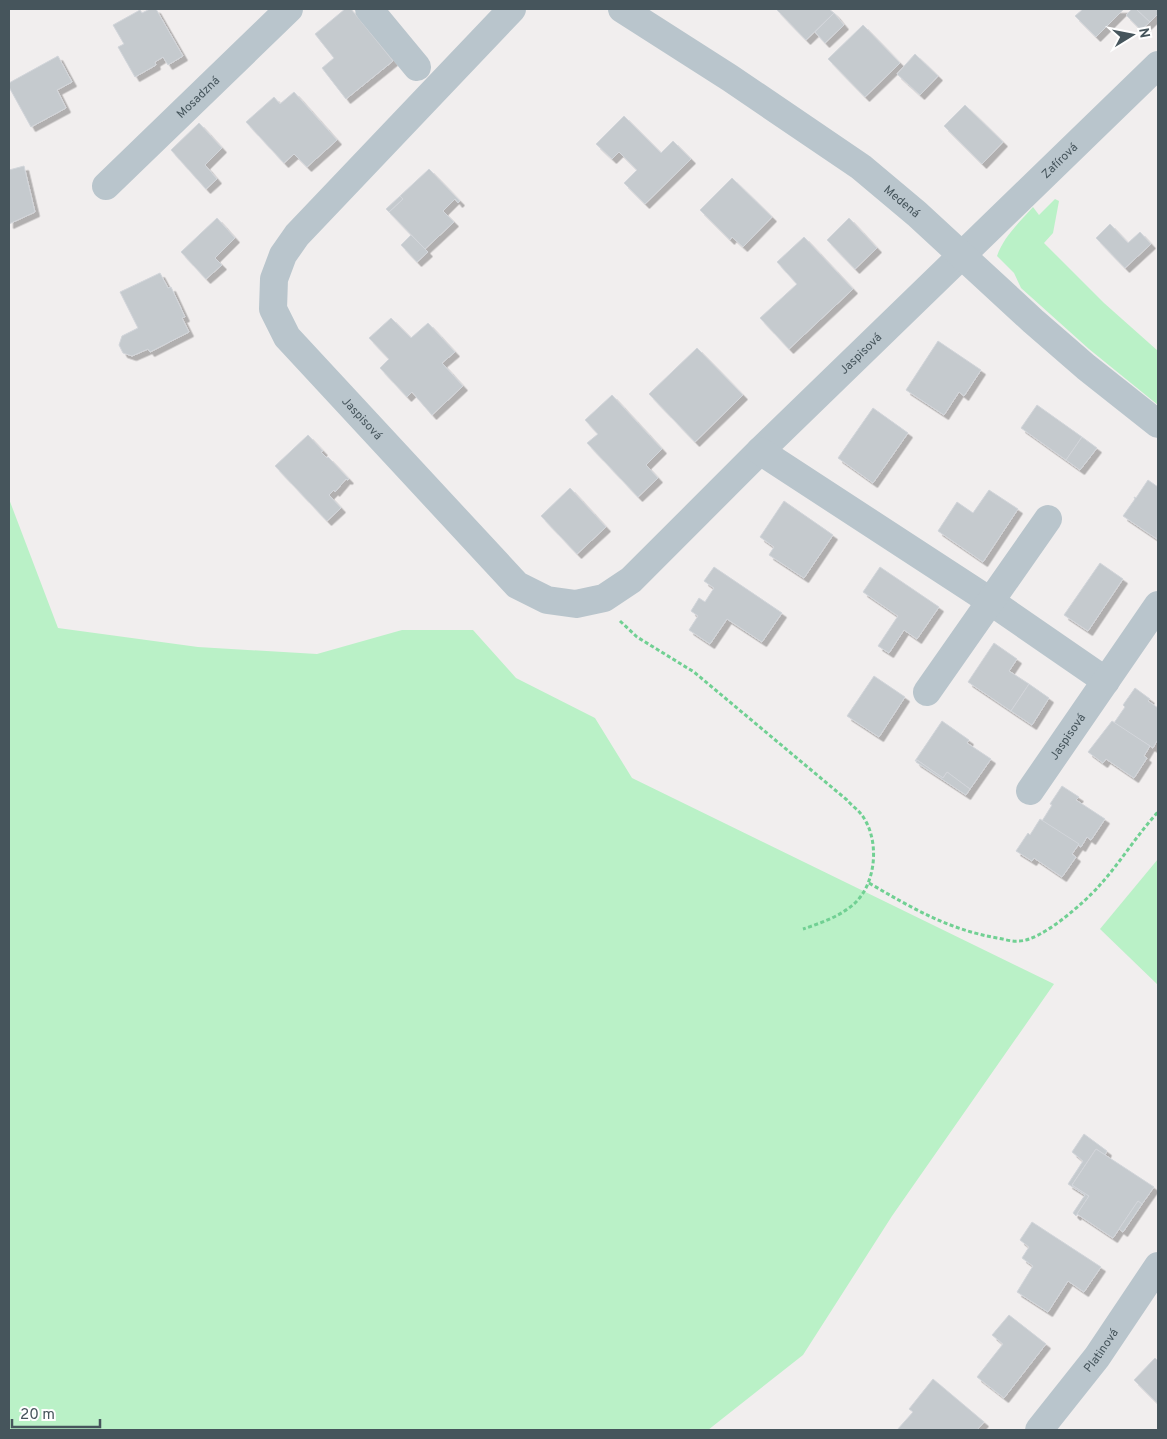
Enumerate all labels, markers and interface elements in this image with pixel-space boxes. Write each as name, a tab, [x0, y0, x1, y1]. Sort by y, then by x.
north arrow	[1107, 10, 1157, 60]
text: N	[1134, 27, 1153, 39]
street label: Mosadzná	[174, 73, 224, 122]
street label: Zafírová	[1039, 140, 1082, 183]
street label: Medená	[880, 182, 923, 222]
street label: Jaspisová	[837, 330, 886, 378]
street label: Jaspisová	[338, 394, 385, 444]
street label: Jaspisová	[1047, 711, 1090, 764]
street label: Platinová	[1081, 1326, 1123, 1376]
scale bar	[12, 1396, 100, 1428]
text: 20 m	[20, 1406, 55, 1425]

